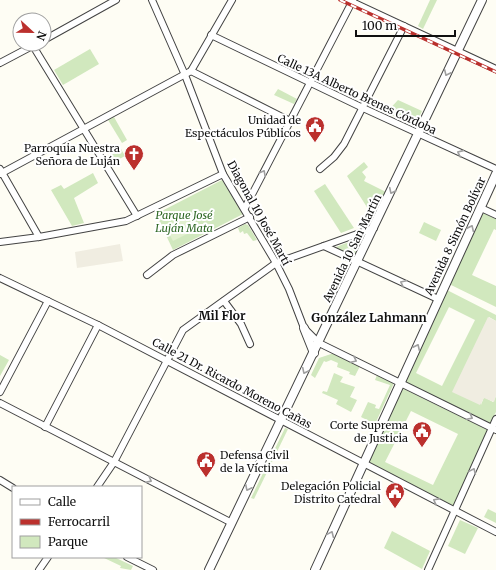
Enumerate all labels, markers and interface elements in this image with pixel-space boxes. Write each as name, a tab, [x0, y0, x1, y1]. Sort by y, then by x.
north arrow	[12, 12, 52, 52]
scale bar	[356, 12, 455, 38]
text: 100 m	[362, 18, 397, 33]
text: N	[33, 29, 49, 43]
street label: Calle 13A Alberto Brenes Córdoba	[275, 51, 439, 137]
one-way arrow	[444, 69, 452, 76]
place label: Unidad de Espectáculos Públicos	[185, 113, 301, 140]
public building icon: Unidad de Espectáculos Públicos	[304, 115, 326, 143]
place label: Parroquia Nuestra Señora de Luján	[24, 141, 121, 168]
church icon: Parroquia Nuestra Señora de Luján	[123, 143, 145, 171]
one-way arrow	[457, 150, 465, 158]
street label: Diagonal 10 José Martí	[224, 158, 294, 268]
one-way arrow	[258, 170, 266, 177]
street label: Avenida 8 Simón Bolívar	[421, 175, 489, 298]
one-way arrow	[389, 186, 396, 194]
street label: Avenida 10 San Martín	[319, 191, 385, 305]
park label: Parque José Luján Mata	[155, 208, 213, 235]
one-way arrow	[466, 225, 474, 233]
one-way arrow	[400, 280, 407, 288]
district label: Mil Flor	[198, 308, 246, 323]
district label: González Lahmann	[311, 310, 427, 325]
street label: Calle 21 Dr. Ricardo Moreno Cañas	[150, 335, 314, 431]
one-way arrow	[412, 343, 420, 351]
one-way arrow	[350, 355, 357, 363]
one-way arrow	[302, 367, 310, 374]
one-way arrow	[466, 413, 474, 420]
place label: Corte Suprema de Justicia	[330, 418, 408, 445]
public building icon: Corte Suprema de Justicia	[411, 420, 433, 448]
place label: Defensa Civil de la Víctima	[220, 448, 290, 475]
public building icon: Defensa Civil de la Víctima	[195, 450, 217, 478]
one-way arrow	[468, 467, 476, 475]
one-way arrow	[144, 475, 152, 483]
place label: Delegación Policial Distrito Catedral	[281, 479, 382, 506]
public building icon: Delegación Policial Distrito Catedral	[384, 481, 406, 509]
one-way arrow	[245, 484, 253, 491]
legend	[12, 486, 142, 558]
text: Calle	[48, 494, 76, 509]
one-way arrow	[433, 498, 441, 506]
text: Ferrocarril	[48, 514, 110, 529]
one-way arrow	[326, 531, 334, 539]
text: Parque	[48, 534, 88, 549]

